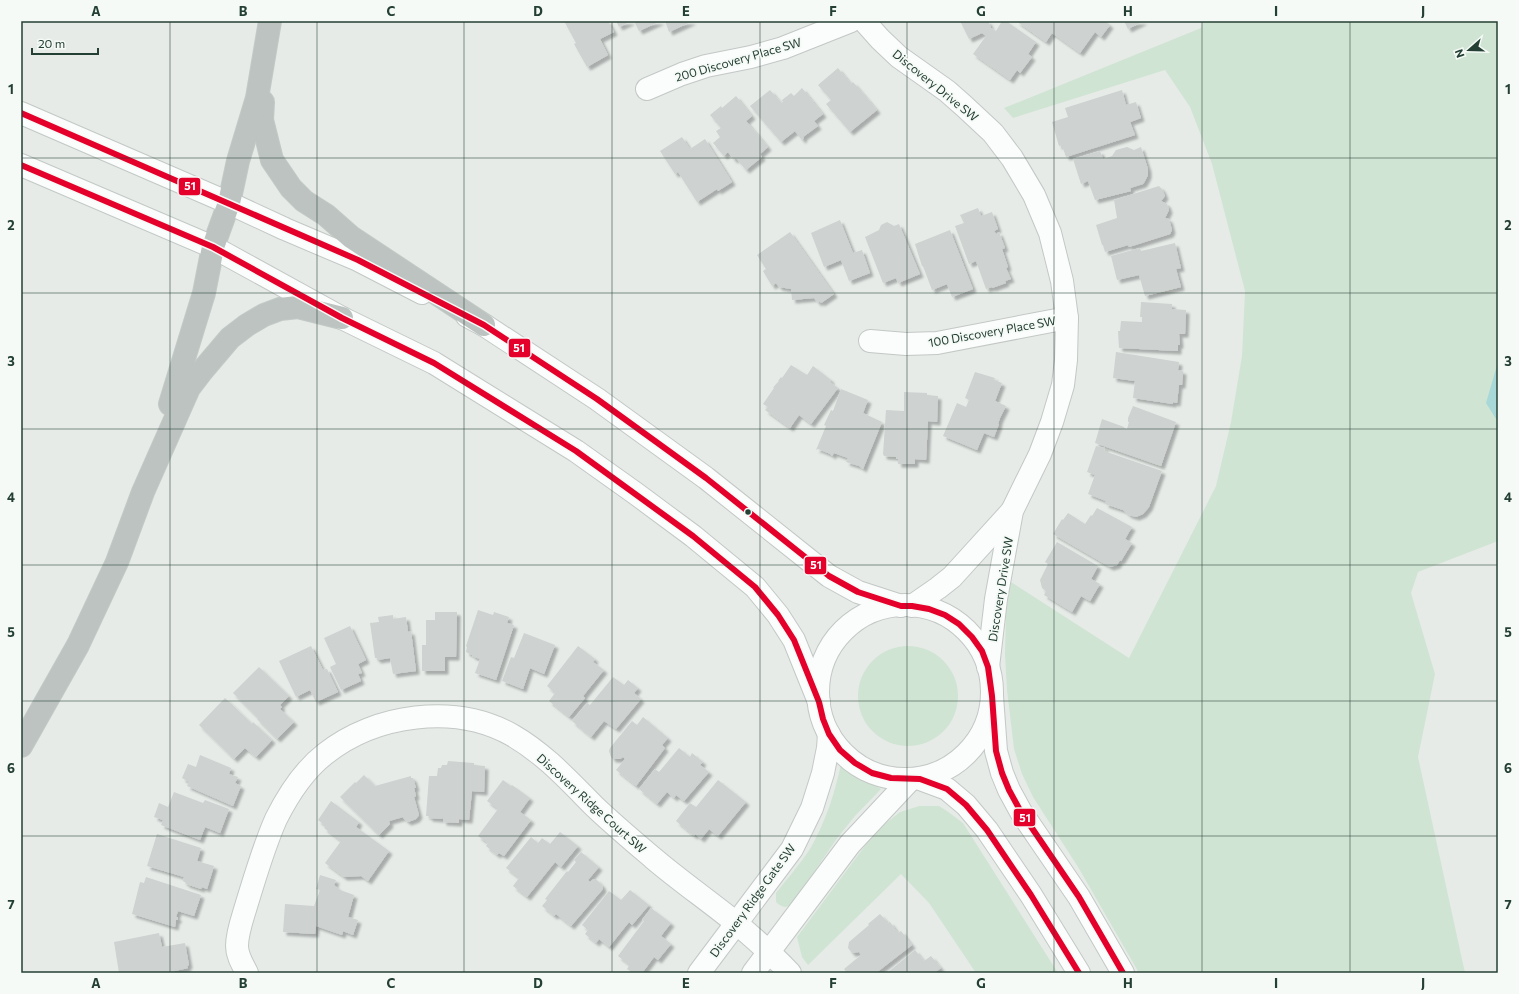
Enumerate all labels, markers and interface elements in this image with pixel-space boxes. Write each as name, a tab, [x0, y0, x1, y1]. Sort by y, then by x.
text: A	[91, 3, 101, 19]
text: B	[239, 3, 248, 19]
text: C	[387, 3, 396, 19]
text: D	[533, 3, 543, 19]
text: E	[682, 3, 690, 19]
text: F	[829, 3, 837, 19]
text: G	[976, 3, 986, 19]
text: H	[1123, 3, 1133, 19]
text: I	[1274, 3, 1278, 19]
text: J	[1421, 3, 1425, 19]
scale bar	[32, 30, 98, 56]
north arrow	[1449, 30, 1489, 70]
street label: 200 Discovery Place SW	[673, 34, 803, 84]
text: 20 m	[38, 36, 65, 50]
street label: Discovery Drive SW	[890, 46, 982, 124]
text: N	[1452, 47, 1467, 60]
text: 1	[8, 81, 14, 97]
text: 1	[1505, 81, 1511, 97]
line badge: 51	[178, 177, 201, 196]
text: 51	[184, 179, 196, 192]
text: 2	[7, 217, 15, 233]
text: 2	[1504, 217, 1512, 233]
street label: 100 Discovery Place SW	[927, 313, 1057, 349]
line badge: 51	[508, 338, 531, 358]
text: 51	[513, 341, 525, 354]
text: 3	[7, 353, 15, 369]
text: 3	[1504, 353, 1512, 369]
text: 4	[7, 489, 15, 505]
text: 4	[1504, 489, 1512, 505]
unlabelled marker	[743, 507, 753, 517]
street label: Discovery Drive SW	[985, 535, 1015, 643]
line badge: 51	[804, 556, 827, 575]
text: 51	[810, 558, 822, 571]
text: 5	[7, 624, 15, 640]
text: 5	[1504, 624, 1512, 640]
street label: Discovery Ridge Court SW	[535, 750, 649, 856]
text: 6	[7, 760, 15, 776]
text: 6	[1504, 760, 1512, 776]
line badge: 51	[1013, 808, 1036, 827]
text: 51	[1019, 811, 1031, 824]
street label: Discovery Ridge Gate SW	[706, 841, 798, 959]
text: 7	[7, 896, 15, 912]
text: 7	[1504, 896, 1512, 912]
text: A	[91, 975, 101, 991]
text: B	[239, 975, 248, 991]
text: C	[387, 975, 396, 991]
text: D	[533, 975, 543, 991]
text: E	[682, 975, 690, 991]
text: F	[829, 975, 837, 991]
text: G	[976, 975, 986, 991]
text: H	[1123, 975, 1133, 991]
text: I	[1274, 975, 1278, 991]
text: J	[1421, 975, 1425, 991]

